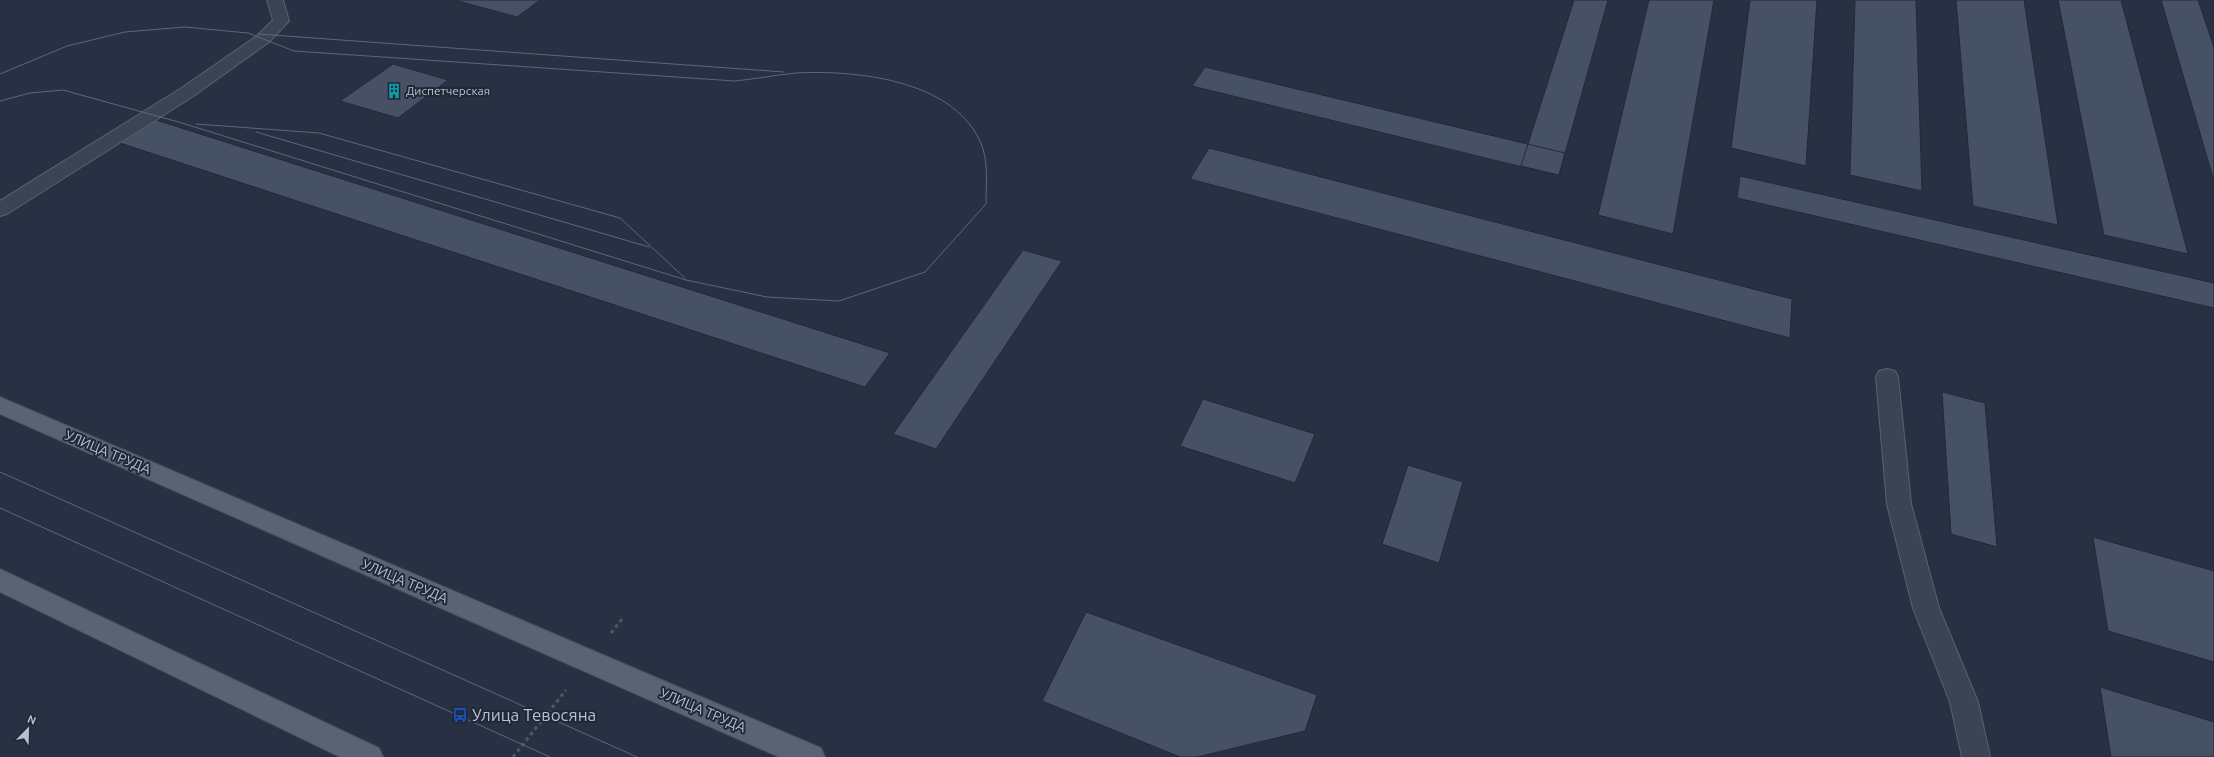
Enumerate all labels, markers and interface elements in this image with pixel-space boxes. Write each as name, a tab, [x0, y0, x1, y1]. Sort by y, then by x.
building icon: Диспетчерская	[385, 82, 403, 100]
place label: Диспетчерская	[406, 84, 490, 97]
street label: УЛИЦА ТРУДА	[63, 427, 153, 477]
street label: УЛИЦА ТРУДА	[360, 556, 450, 606]
street label: УЛИЦА ТРУДА	[658, 685, 748, 735]
place label: Улица Тевосяна	[472, 705, 596, 724]
bus stop icon: Улица Тевосяна	[451, 706, 469, 724]
north arrow	[8, 709, 48, 749]
text: N	[26, 713, 38, 727]

